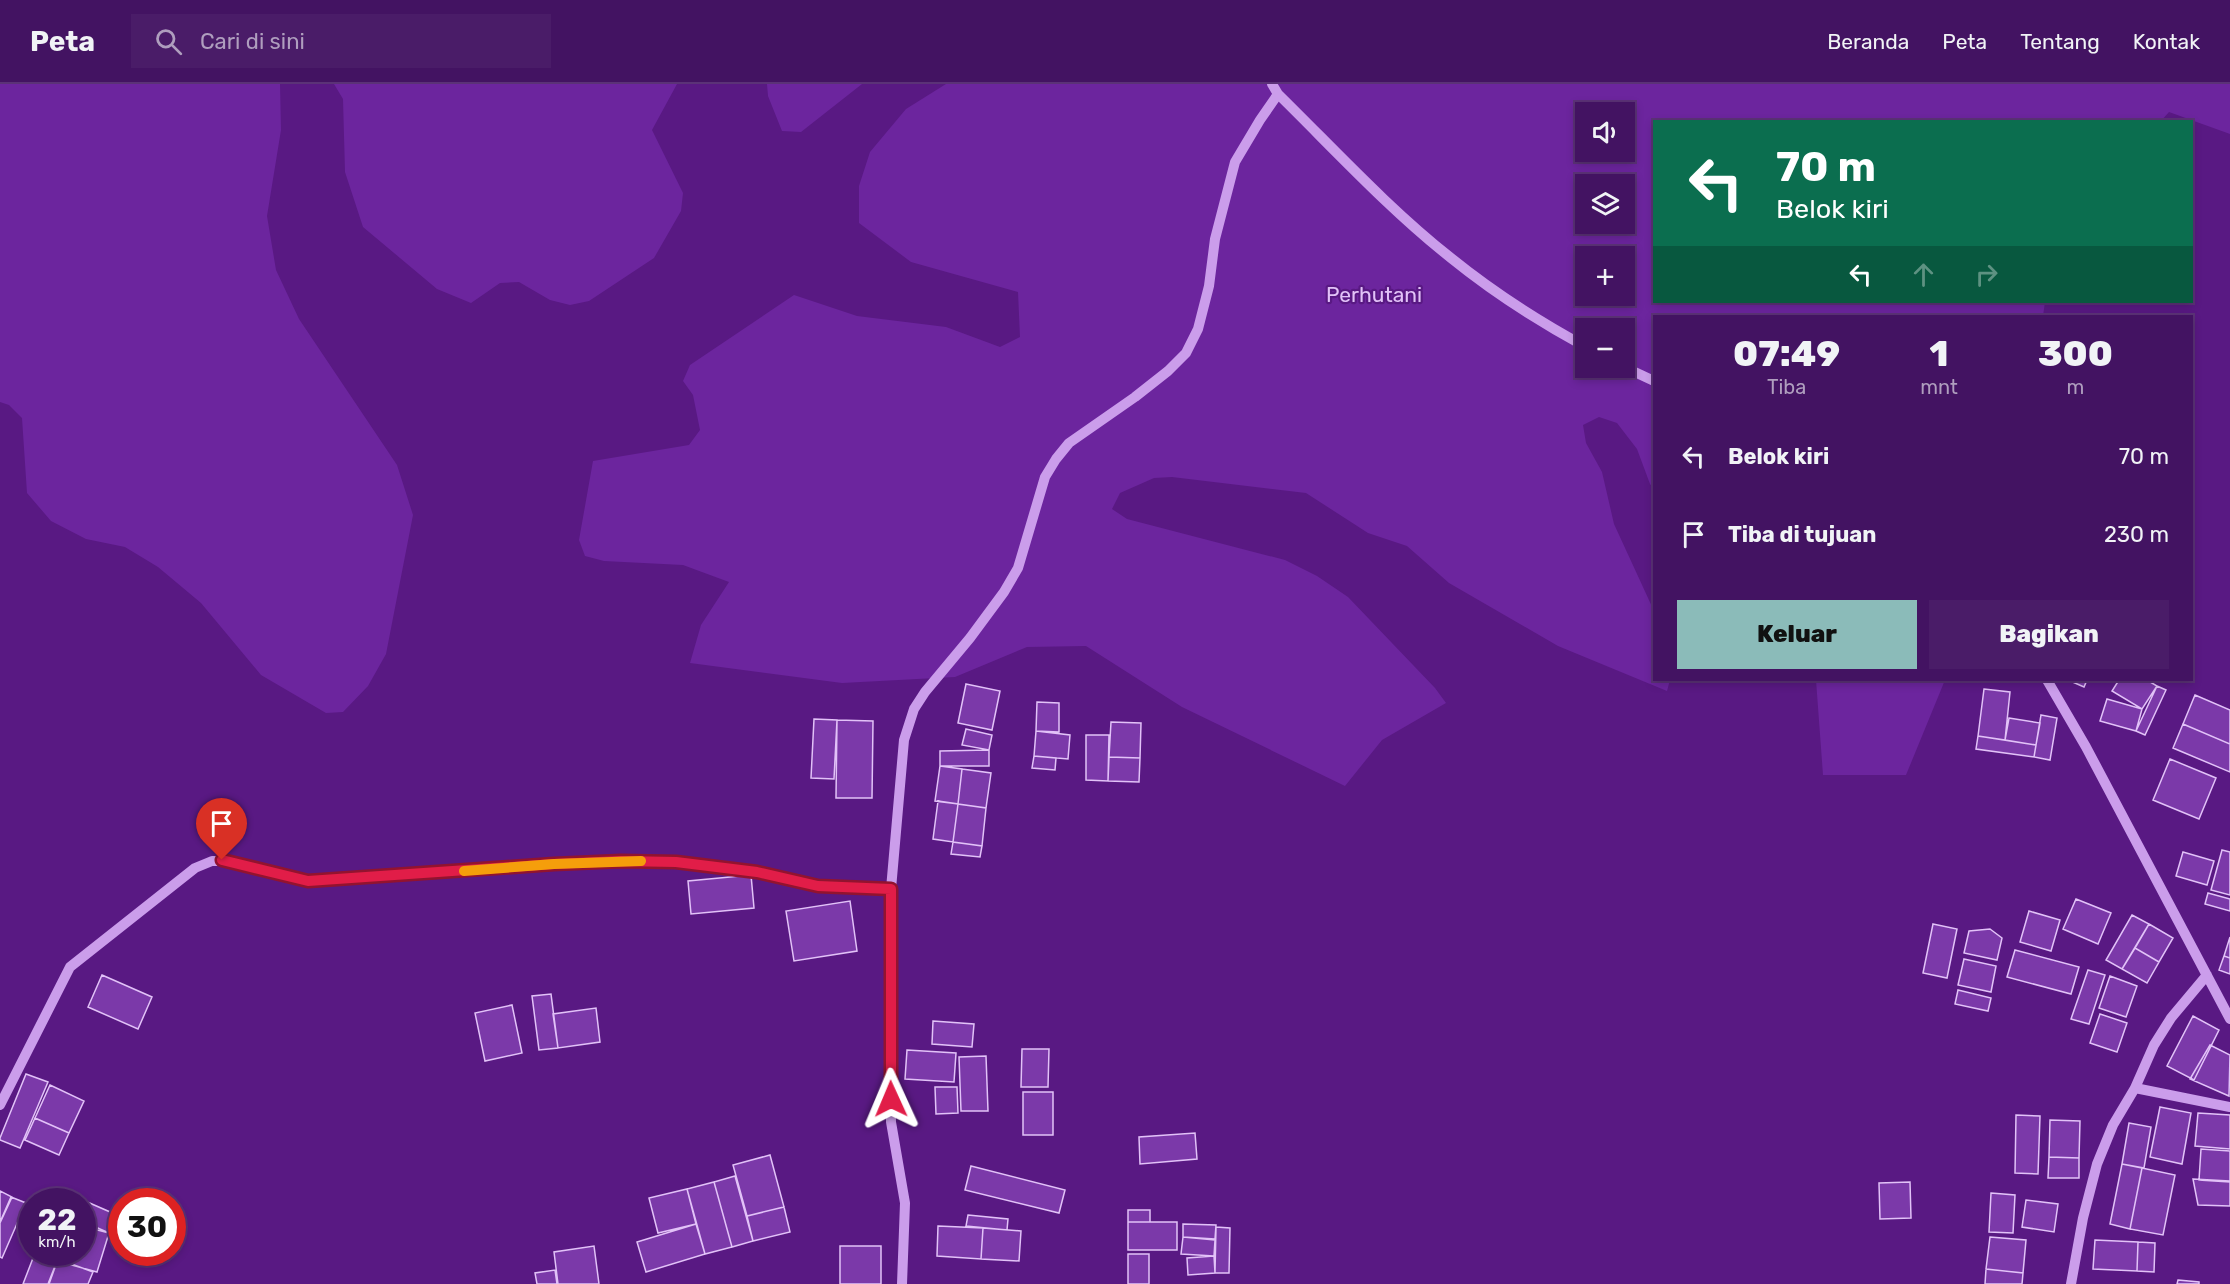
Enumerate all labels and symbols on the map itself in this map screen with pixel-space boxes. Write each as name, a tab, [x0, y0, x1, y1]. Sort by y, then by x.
park label: Perhutani	[1326, 282, 1422, 307]
pin	[196, 798, 247, 860]
position arrow	[859, 1067, 923, 1131]
speed limit sign: 30	[108, 1188, 186, 1266]

